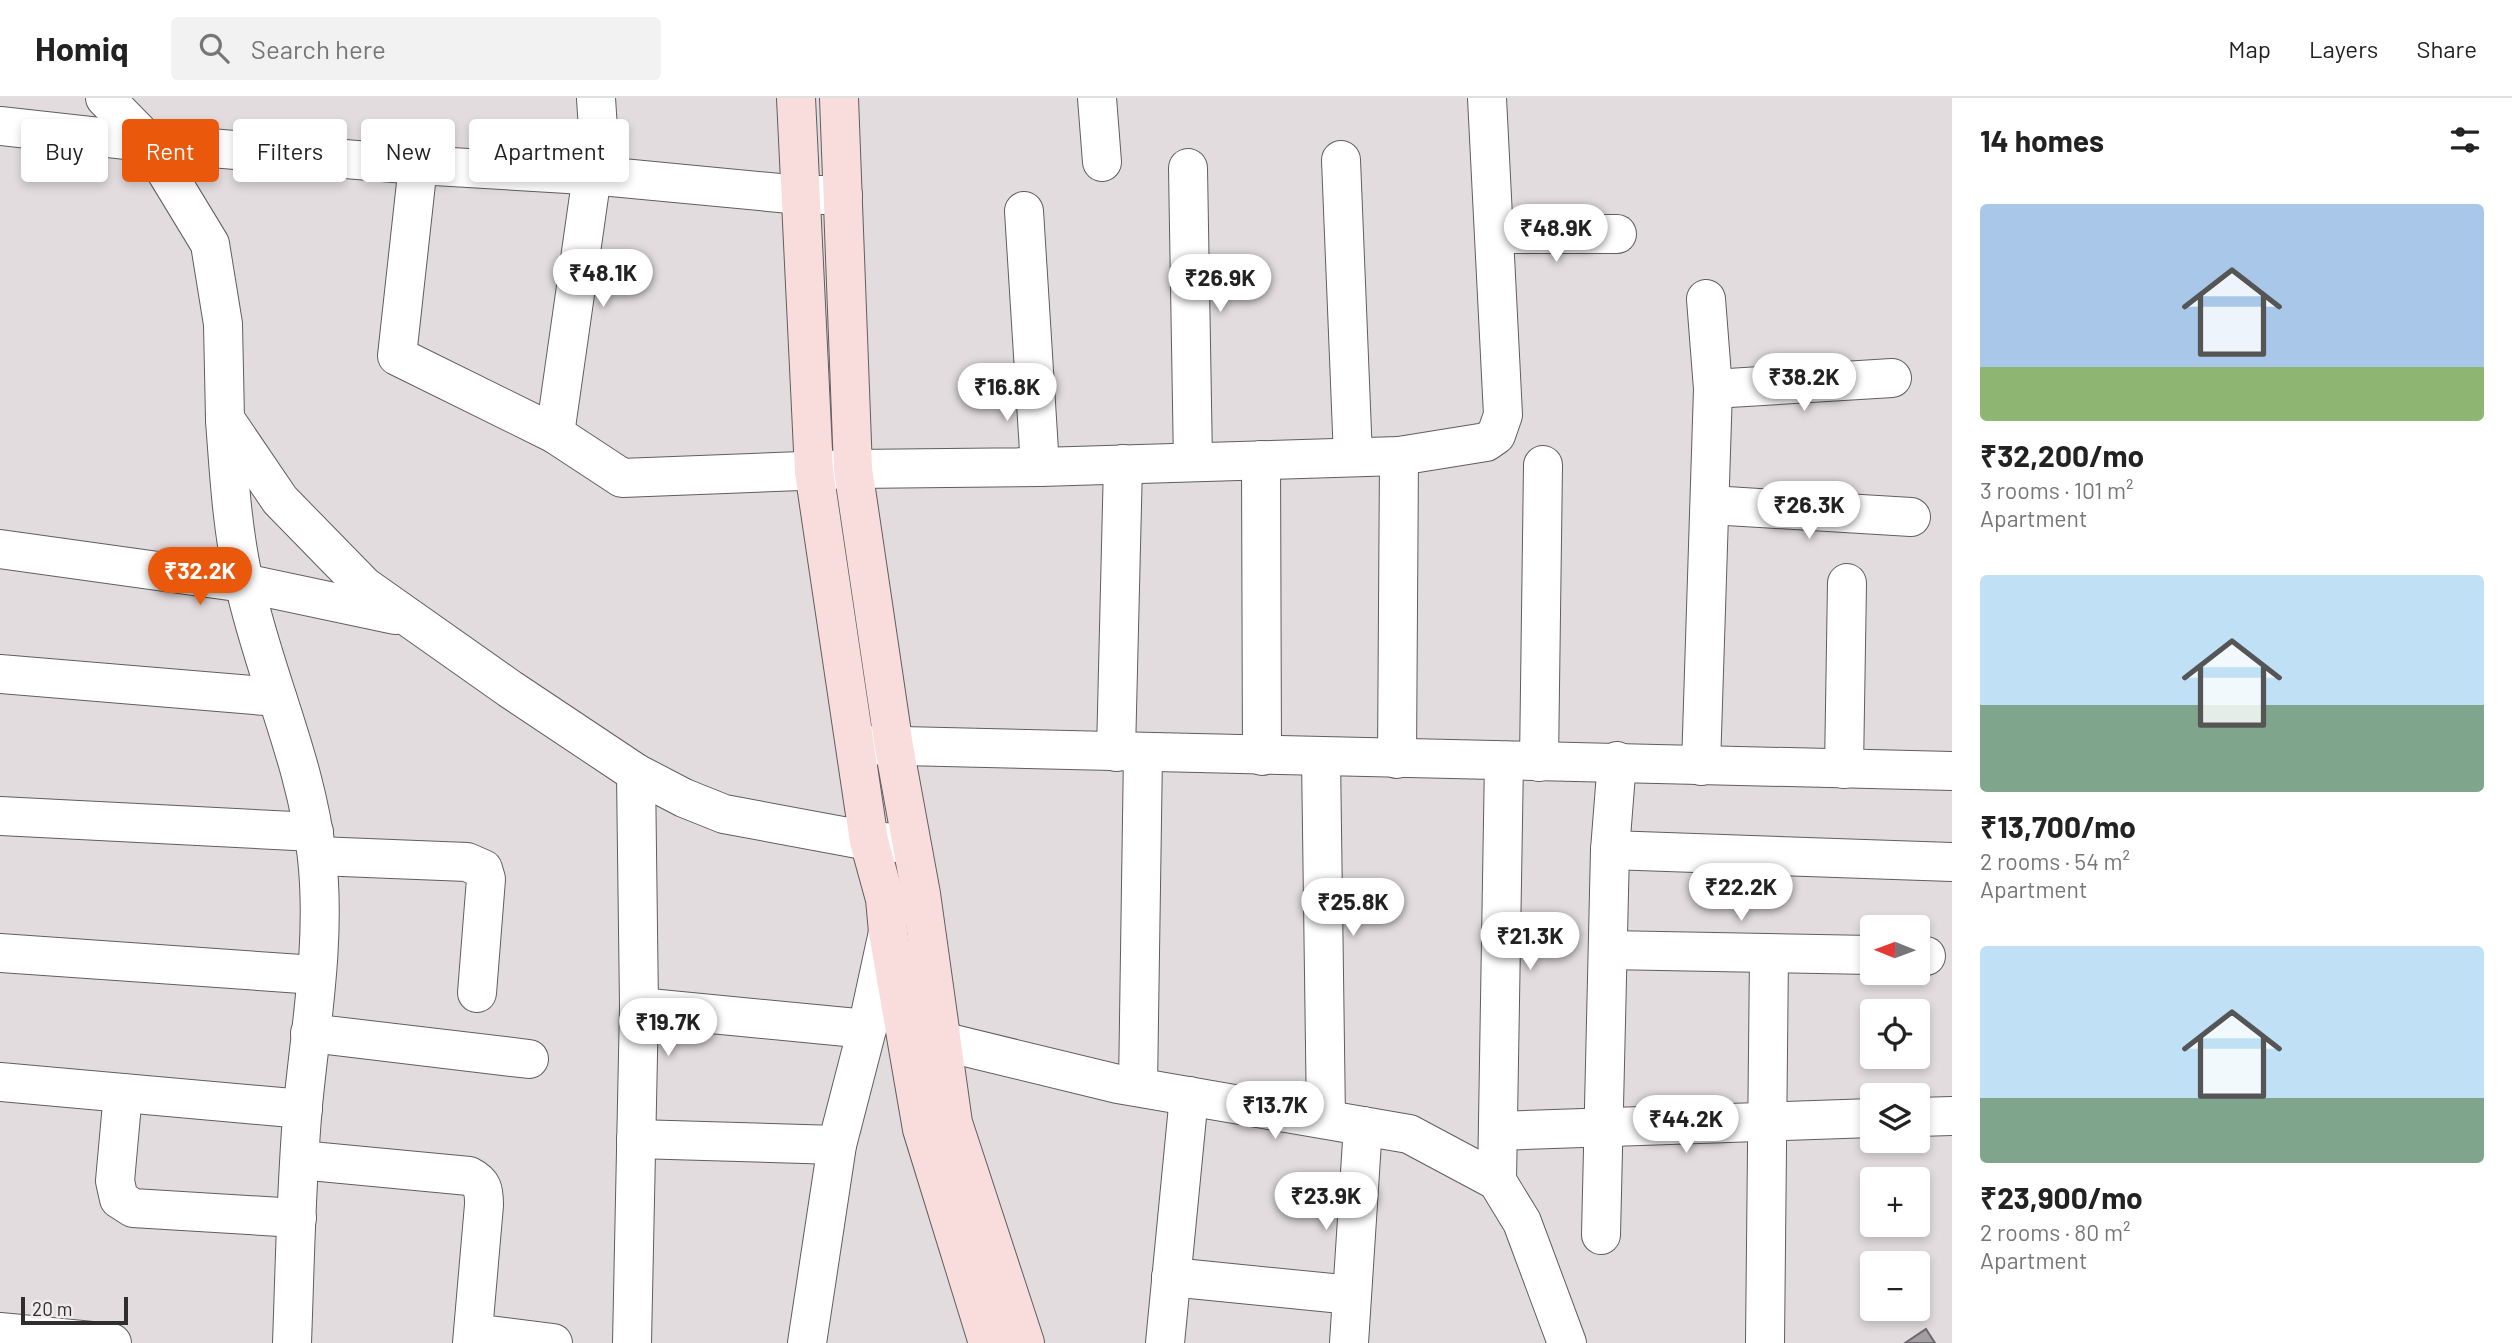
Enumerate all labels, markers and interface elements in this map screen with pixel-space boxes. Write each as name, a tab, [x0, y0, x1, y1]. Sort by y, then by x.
search box	[171, 17, 661, 80]
text: Homiq	[35, 28, 129, 68]
icon: search	[195, 29, 233, 67]
text: Search here	[251, 33, 386, 64]
text: Map	[2228, 34, 2271, 63]
text: Layers	[2309, 34, 2378, 63]
text: Share	[2416, 34, 2477, 63]
chip: Buy	[21, 119, 108, 182]
chip: Rent	[122, 119, 219, 182]
chip: Filters	[233, 119, 347, 182]
chip: New	[361, 119, 455, 182]
chip: Apartment	[469, 119, 629, 182]
icon: filters	[2446, 121, 2484, 159]
text: 14 homes	[1980, 122, 2104, 158]
pin: ₹48.9K	[1499, 204, 1613, 264]
text: ₹48.9K	[1520, 213, 1592, 241]
icon: home	[2169, 249, 2295, 375]
pin: ₹48.1K	[546, 250, 660, 309]
pin: ₹26.9K	[1163, 254, 1277, 314]
text: ₹48.1K	[569, 258, 637, 286]
text: ₹26.9K	[1184, 263, 1256, 291]
pin: ₹38.2K	[1747, 354, 1861, 413]
text: ₹38.2K	[1768, 362, 1840, 390]
pin: ₹16.8K	[950, 364, 1064, 423]
text: ₹16.8K	[974, 372, 1040, 400]
text: ₹32,200/mo	[1980, 437, 2144, 473]
text: 3 rooms · 101 m²	[1980, 476, 2133, 504]
pin: ₹26.3K	[1752, 482, 1866, 541]
text: ₹26.3K	[1773, 490, 1845, 518]
text: Apartment	[1980, 504, 2087, 532]
pin: ₹32.2K	[143, 547, 257, 607]
text: ₹32.2K	[164, 556, 236, 584]
icon: home	[2169, 620, 2295, 746]
text: ₹13,700/mo	[1980, 808, 2136, 844]
text: 2 rooms · 54 m²	[1980, 847, 2130, 875]
pin: ₹22.2K	[1684, 864, 1798, 923]
text: ₹22.2K	[1705, 872, 1777, 900]
text: Apartment	[1980, 875, 2087, 903]
pin: ₹25.8K	[1296, 878, 1410, 938]
text: ₹25.8K	[1317, 887, 1389, 915]
pin: ₹21.3K	[1473, 912, 1587, 972]
north arrow	[1860, 915, 1930, 985]
map controls	[1860, 915, 1930, 1321]
text: ₹21.3K	[1496, 921, 1564, 949]
icon: home	[2169, 991, 2295, 1117]
pin: ₹19.7K	[611, 998, 725, 1058]
button: locate	[1860, 999, 1930, 1069]
text: ₹19.7K	[635, 1007, 701, 1035]
pin: ₹13.7K	[1218, 1082, 1332, 1141]
button: layers	[1860, 1083, 1930, 1153]
text: ₹13.7K	[1242, 1090, 1308, 1118]
pin: ₹44.2K	[1629, 1096, 1743, 1155]
text: ₹44.2K	[1649, 1104, 1723, 1132]
button: +	[1860, 1167, 1930, 1237]
pin: ₹23.9K	[1269, 1172, 1383, 1232]
text: ₹23,900/mo	[1980, 1179, 2143, 1215]
text: ₹23.9K	[1291, 1181, 1361, 1209]
text: 2 rooms · 80 m²	[1980, 1218, 2130, 1246]
text: Apartment	[1980, 1246, 2087, 1274]
button: −	[1860, 1251, 1930, 1321]
scale bar	[21, 1294, 128, 1326]
text: 20 m	[32, 1297, 72, 1320]

